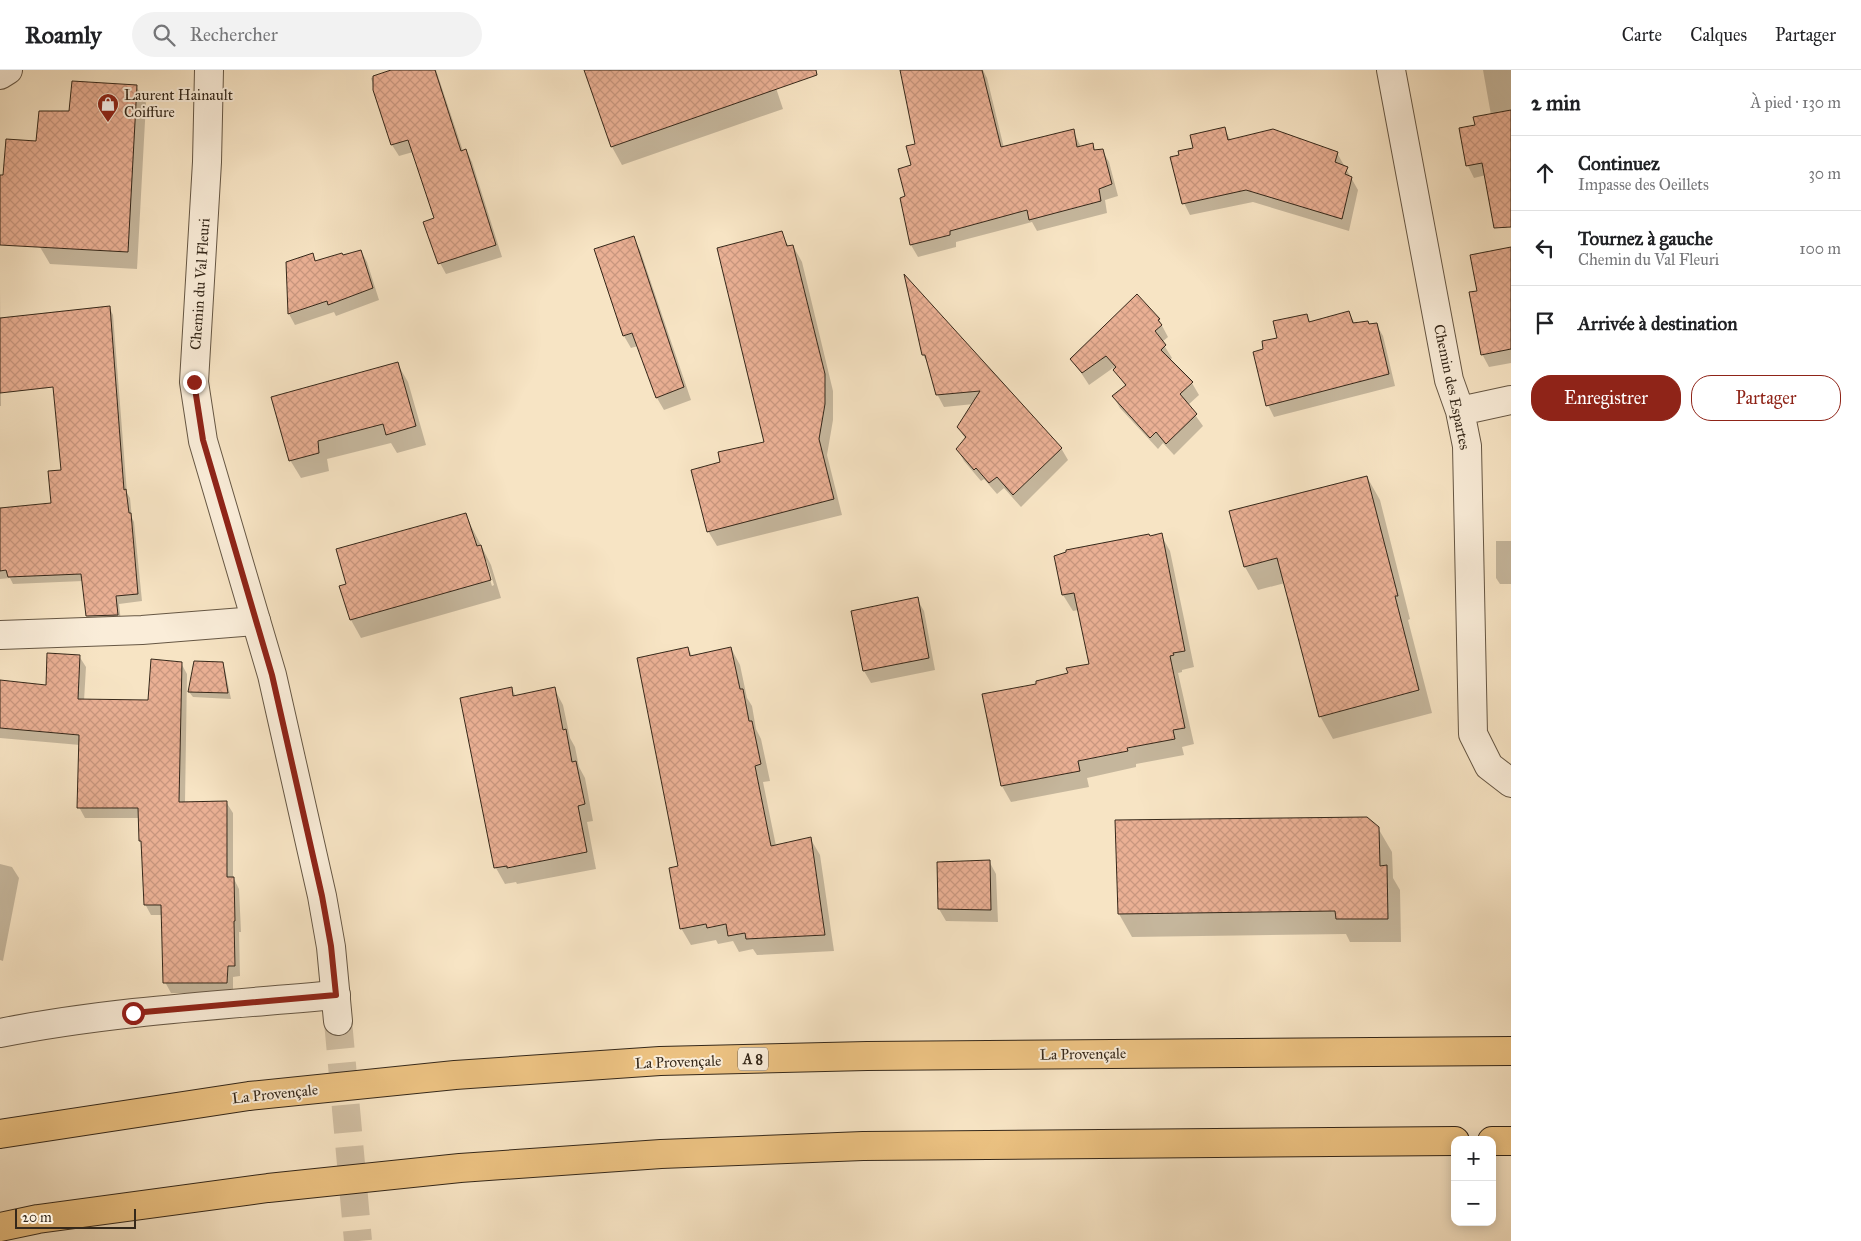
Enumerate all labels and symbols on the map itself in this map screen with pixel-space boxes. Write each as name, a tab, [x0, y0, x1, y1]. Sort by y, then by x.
place label: Laurent Hainault Coiffure	[124, 86, 234, 121]
shop icon: Laurent Hainault Coiffure	[96, 92, 120, 123]
street label: Chemin du Val Fleuri	[186, 217, 214, 351]
street label: Chemin des Espartes	[1430, 323, 1474, 451]
route end	[183, 371, 206, 394]
route start	[122, 1002, 145, 1025]
street label: La Provençale	[1040, 1044, 1126, 1064]
road number: A 8	[738, 1048, 768, 1071]
street label: La Provençale	[634, 1051, 722, 1073]
street label: La Provençale	[231, 1081, 319, 1107]
scale bar	[15, 1206, 136, 1229]

